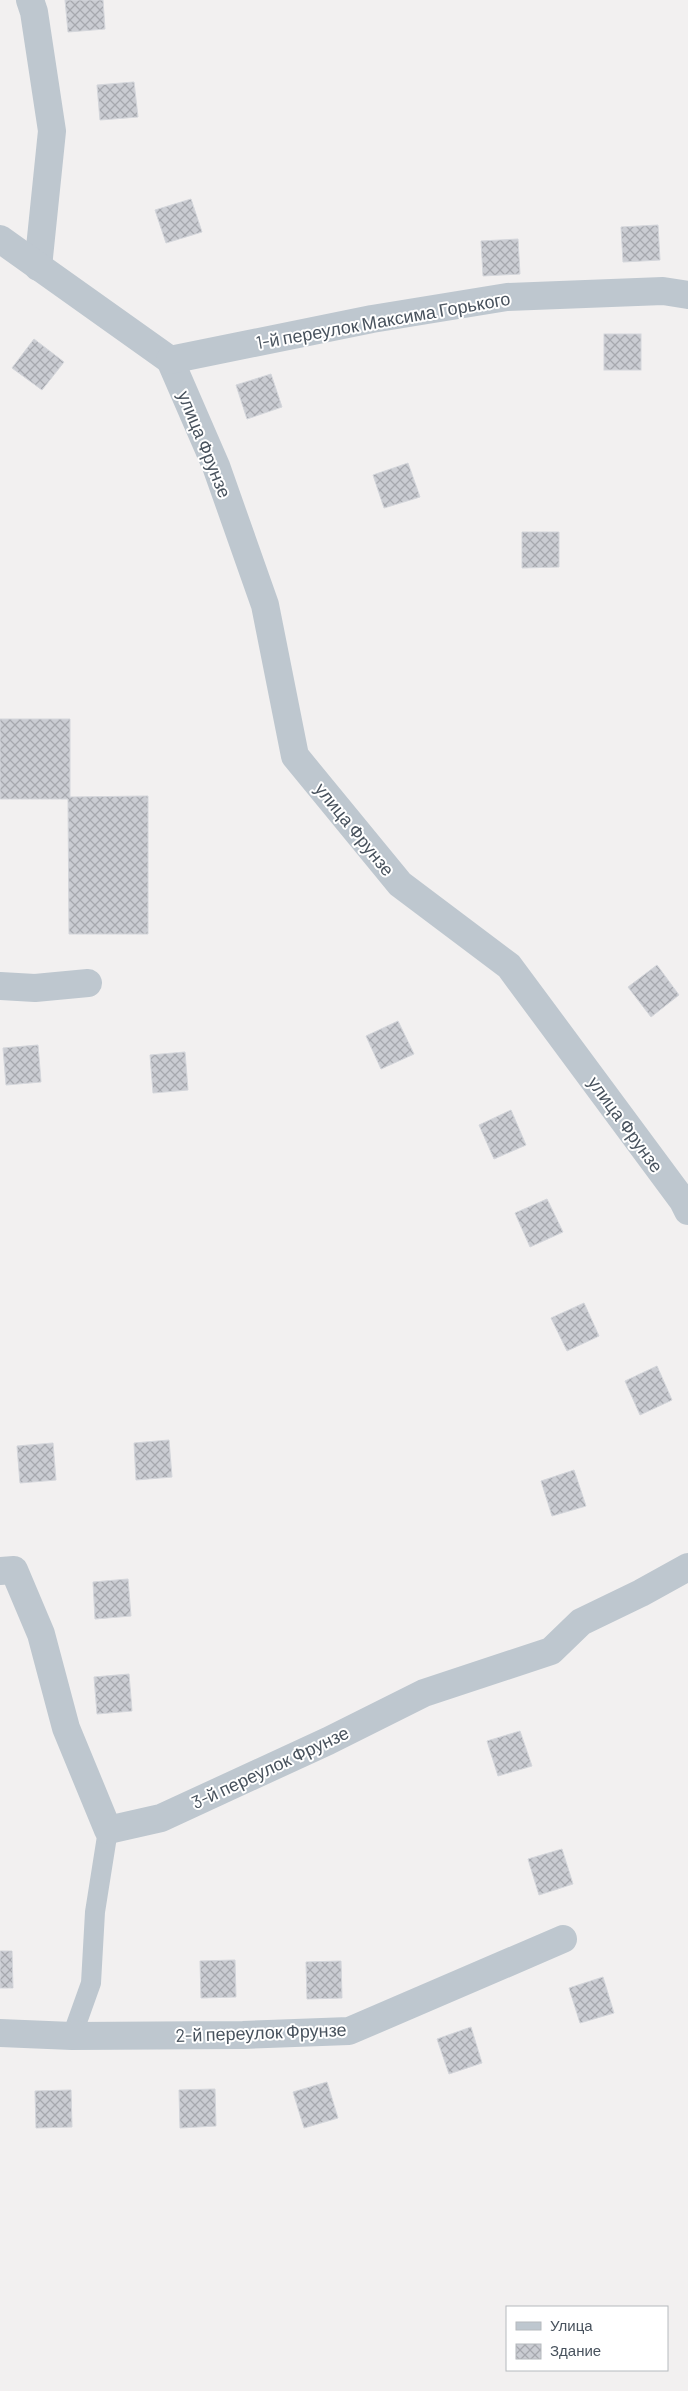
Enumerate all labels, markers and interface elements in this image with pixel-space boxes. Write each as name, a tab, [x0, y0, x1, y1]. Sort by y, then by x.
street label: 1-й переулок Максима Горького	[254, 287, 512, 353]
street label: улица Фрунзе	[174, 387, 236, 501]
street label: улица Фрунзе	[311, 778, 399, 880]
street label: улица Фрунзе	[584, 1072, 668, 1176]
street label: 3-й переулок Фрунзе	[188, 1721, 352, 1813]
street label: 2-й переулок Фрунзе	[175, 2018, 347, 2046]
legend	[506, 2306, 668, 2371]
text: Улица	[550, 2316, 593, 2334]
text: Здание	[550, 2341, 601, 2359]

